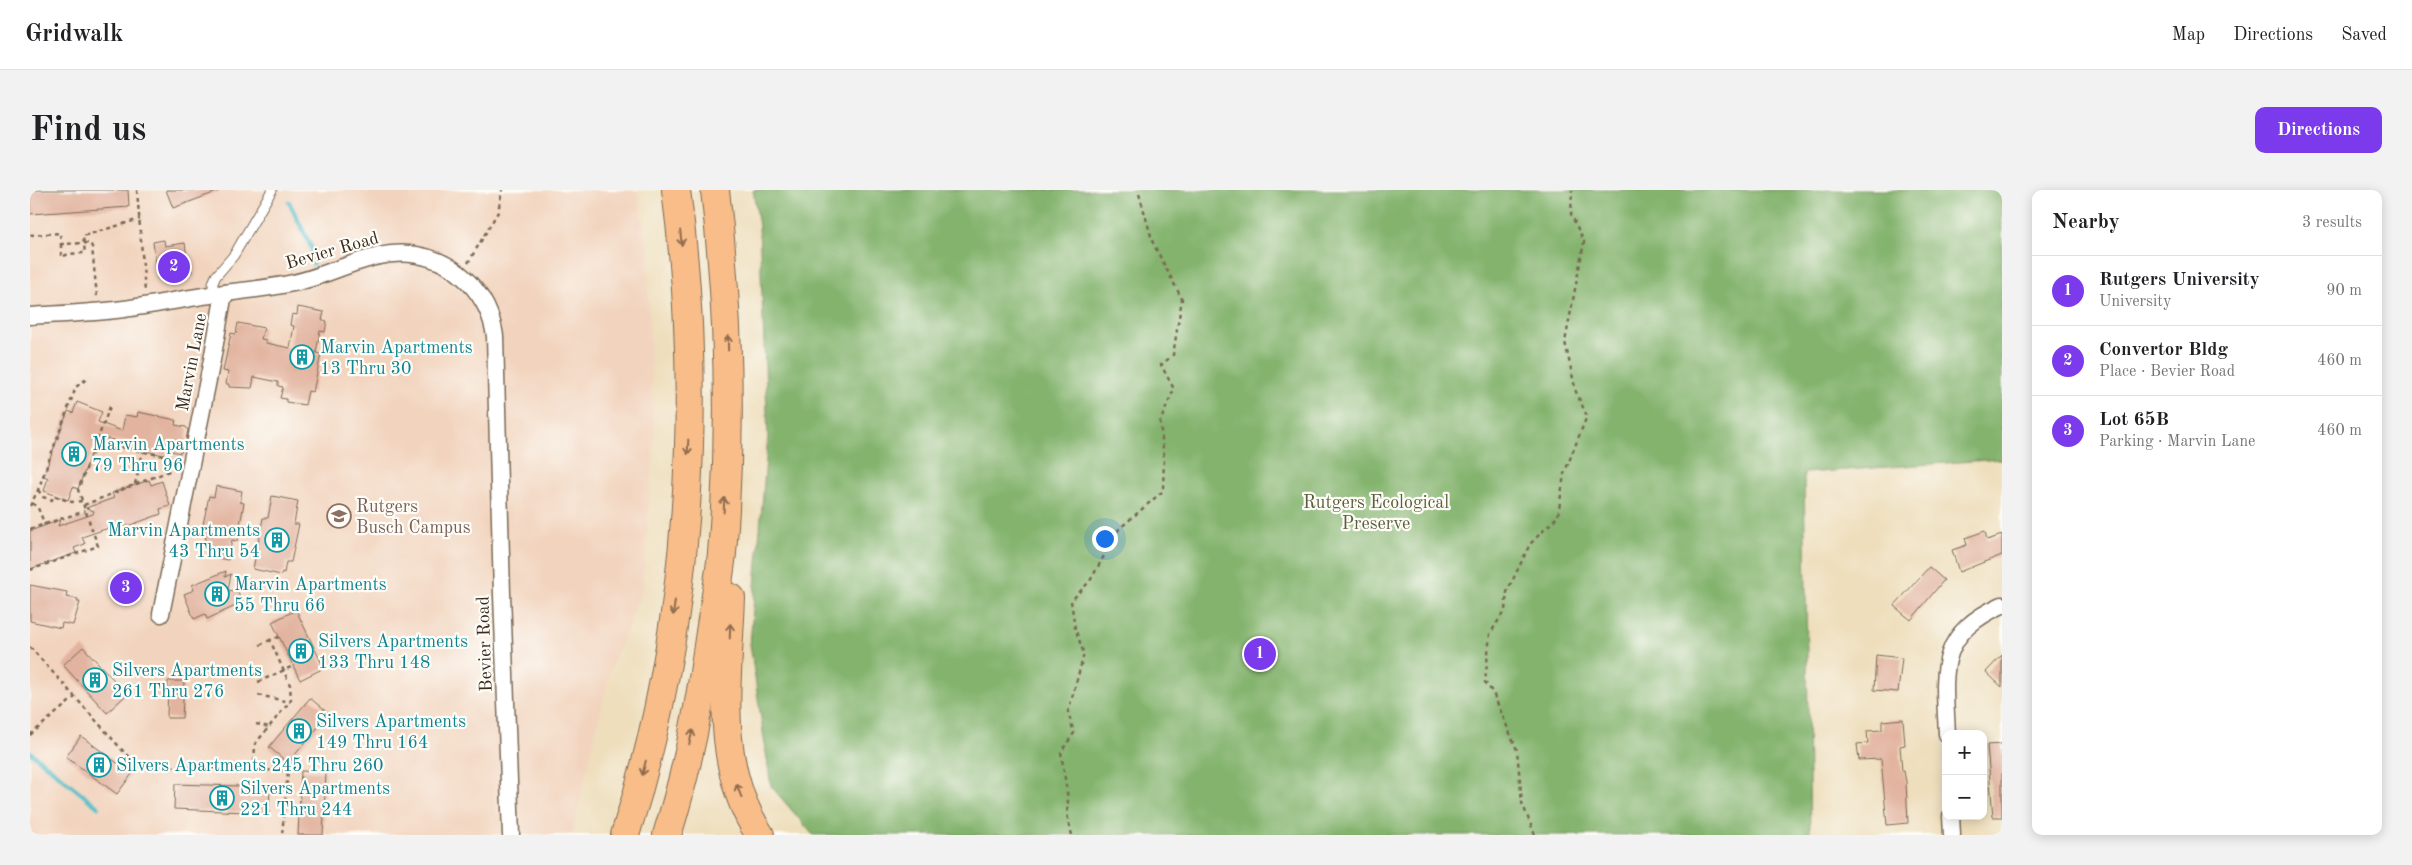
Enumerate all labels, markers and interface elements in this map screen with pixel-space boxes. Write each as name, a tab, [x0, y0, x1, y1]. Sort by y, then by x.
text: Gridwalk	[25, 23, 123, 47]
text: Map	[2172, 26, 2205, 44]
text: Directions	[2233, 26, 2313, 44]
text: Saved	[2341, 26, 2387, 44]
button: Directions	[2255, 107, 2382, 153]
text: Find us	[30, 113, 146, 148]
text: Nearby	[2052, 212, 2120, 233]
text: 3 results	[2302, 215, 2362, 231]
street label: Bevier Road	[284, 229, 381, 273]
one-way arrow	[676, 230, 686, 246]
pin: 2	[158, 248, 190, 286]
text: Rutgers University	[2099, 271, 2260, 290]
text: 1	[2063, 283, 2073, 299]
text: 90 m	[2326, 283, 2362, 299]
text: University	[2099, 294, 2171, 310]
street label: Marvin Lane	[174, 312, 210, 413]
one-way arrow	[723, 335, 733, 351]
place label: Marvin Apartments 13 Thru 30	[320, 339, 473, 378]
text: Convertor Bldg	[2099, 341, 2228, 360]
building icon: Marvin Apartments 13 Thru 30	[289, 344, 315, 370]
text: 2	[2063, 353, 2073, 369]
text: 460 m	[2317, 353, 2362, 369]
text: Place · Bevier Road	[2099, 364, 2235, 380]
text: Lot 65B	[2099, 411, 2169, 430]
text: 3	[2063, 423, 2073, 439]
text: 460 m	[2317, 423, 2362, 439]
text: Parking · Marvin Lane	[2099, 434, 2255, 450]
place label: Marvin Apartments 79 Thru 96	[92, 436, 245, 475]
one-way arrow	[683, 438, 693, 454]
building icon: Marvin Apartments 79 Thru 96	[61, 441, 87, 467]
park label: Rutgers Ecological Preserve	[1303, 494, 1449, 533]
one-way arrow	[720, 497, 729, 513]
place label: Rutgers Busch Campus	[356, 498, 471, 537]
school or university icon: Rutgers Busch Campus	[326, 503, 352, 529]
place label: Marvin Apartments 43 Thru 54	[107, 522, 260, 561]
your location	[1092, 526, 1118, 552]
building icon: Marvin Apartments 43 Thru 54	[264, 527, 290, 553]
pin: 3	[110, 569, 142, 607]
place label: Marvin Apartments 55 Thru 66	[234, 576, 387, 615]
building icon: Marvin Apartments 55 Thru 66	[204, 581, 230, 607]
street label: Bevier Road	[474, 596, 496, 692]
one-way arrow	[669, 600, 679, 616]
one-way arrow	[725, 623, 734, 639]
place label: Silvers Apartments 133 Thru 148	[318, 633, 468, 672]
pin: 1	[1244, 635, 1276, 673]
building icon: Silvers Apartments 133 Thru 148	[288, 638, 314, 664]
place label: Silvers Apartments 261 Thru 276	[112, 662, 262, 701]
building icon: Silvers Apartments 261 Thru 276	[82, 667, 108, 693]
place label: Silvers Apartments 149 Thru 164	[316, 713, 466, 752]
building icon: Silvers Apartments 149 Thru 164	[286, 718, 312, 744]
one-way arrow	[687, 729, 697, 745]
map controls	[1942, 730, 1987, 820]
button: +	[1942, 730, 1987, 775]
building icon: Silvers Apartments 245 Thru 260	[86, 752, 112, 778]
place label: Silvers Apartments 245 Thru 260	[116, 757, 384, 775]
one-way arrow	[639, 759, 648, 775]
button: −	[1942, 775, 1987, 820]
place label: Silvers Apartments 221 Thru 244	[240, 780, 390, 819]
one-way arrow	[734, 784, 743, 800]
building icon: Silvers Apartments 221 Thru 244	[209, 785, 235, 811]

